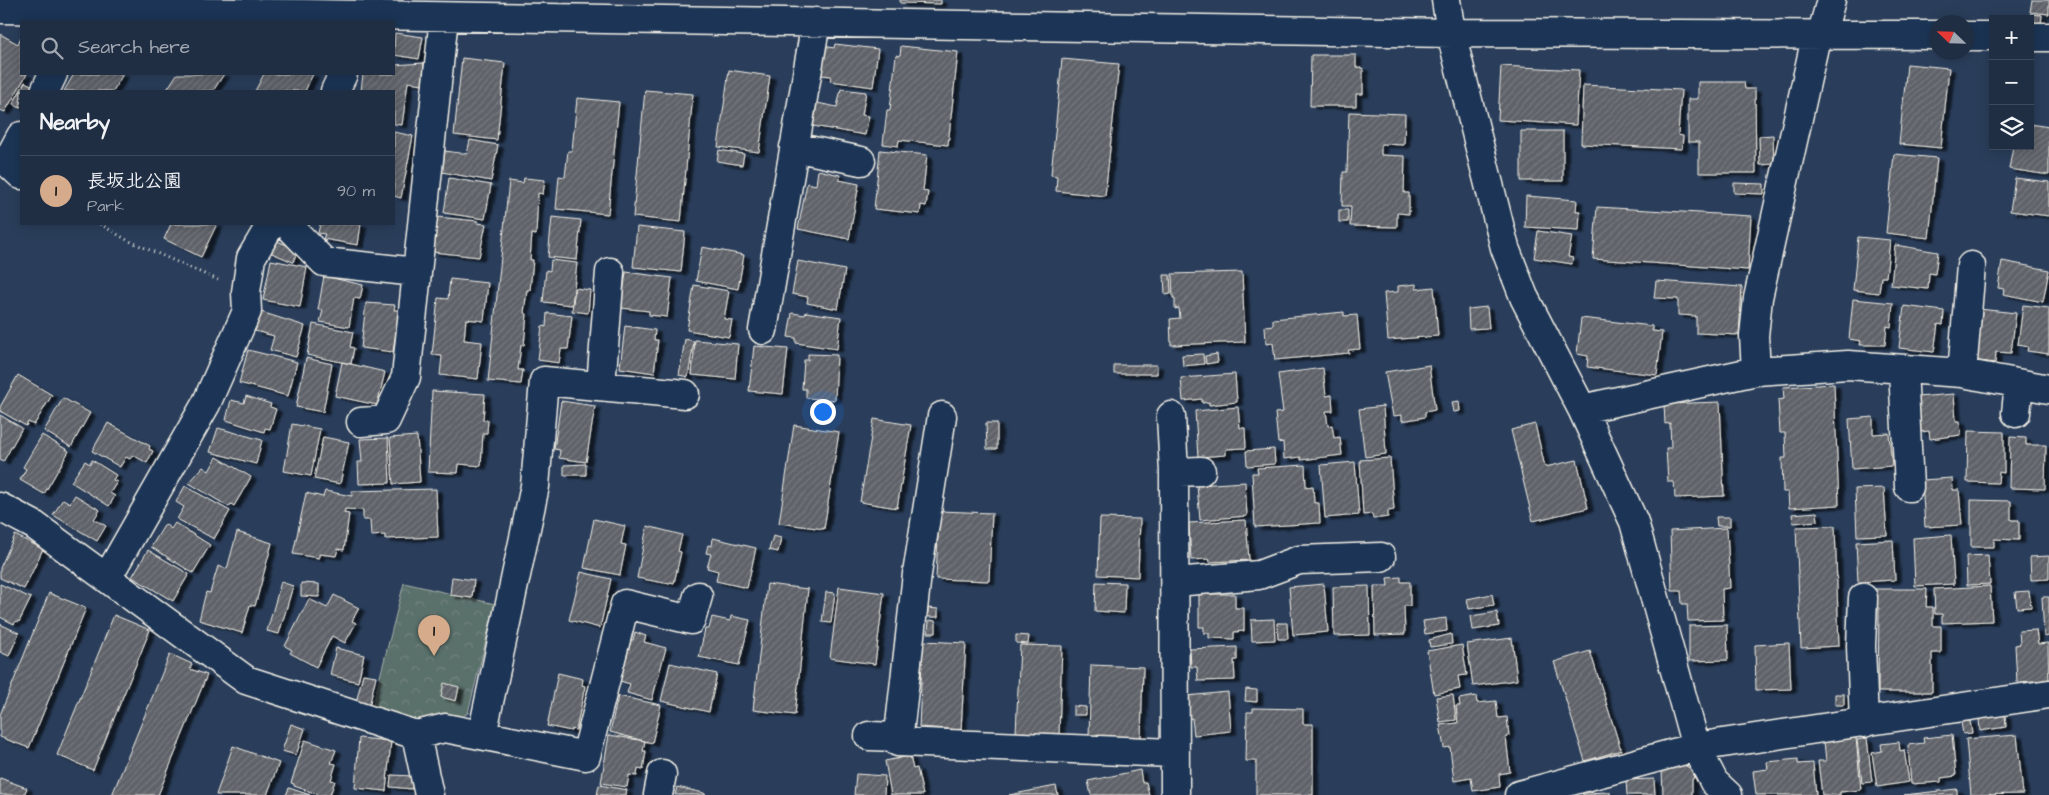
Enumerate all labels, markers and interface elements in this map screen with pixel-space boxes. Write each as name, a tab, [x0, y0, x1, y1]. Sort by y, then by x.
north arrow	[1929, 15, 1974, 60]
map controls	[1989, 15, 2034, 150]
button: +	[1989, 15, 2034, 60]
search box	[20, 20, 395, 75]
icon: search	[38, 34, 66, 62]
text: Search here	[78, 34, 190, 61]
button: −	[1989, 60, 2034, 105]
button: layers	[1989, 105, 2034, 150]
text: Nearby	[40, 108, 110, 137]
text: 長坂北公園	[87, 168, 182, 195]
text: 1	[55, 180, 57, 202]
text: 90 m	[337, 180, 375, 202]
text: Park	[87, 195, 124, 217]
your location	[810, 399, 836, 425]
pin: 1	[418, 615, 450, 656]

